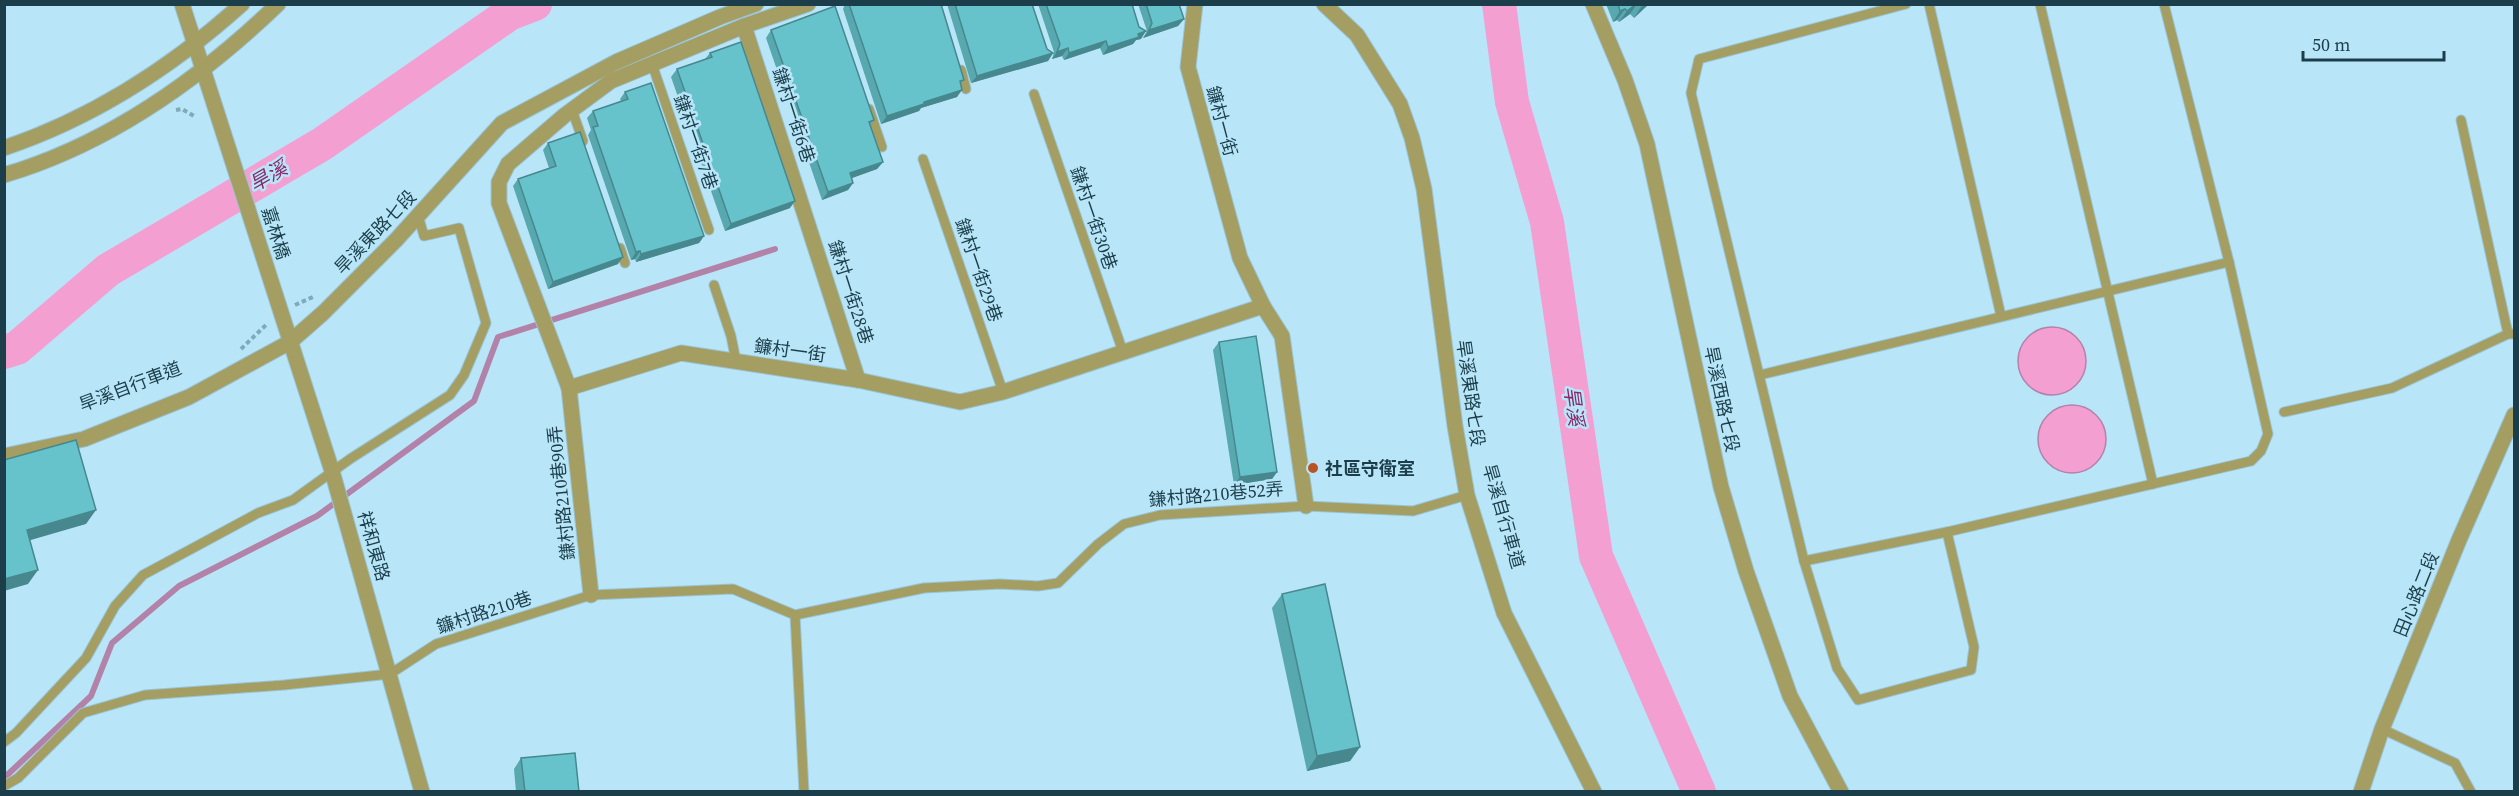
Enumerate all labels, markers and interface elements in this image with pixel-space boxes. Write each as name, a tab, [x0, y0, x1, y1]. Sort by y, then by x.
scale bar	[2303, 24, 2444, 62]
text: 50 m	[2312, 32, 2350, 57]
street label: 鎌村一街6巷	[767, 64, 821, 166]
street label: 鐮村一街	[1201, 83, 1243, 159]
street label: 鎌村一街7巷	[668, 91, 724, 193]
water label: 旱溪	[244, 152, 295, 198]
street label: 鎌村一街30巷	[1065, 163, 1123, 273]
street label: 旱溪東路七段	[328, 184, 422, 280]
street label: 嘉林橋	[256, 203, 296, 263]
street label: 鎌村一街29巷	[950, 215, 1008, 325]
street label: 鎌村一街28巷	[822, 237, 880, 347]
street label: 鐮村一街	[753, 333, 827, 367]
street label: 旱溪東路七段	[1451, 338, 1491, 448]
street label: 旱溪西路七段	[1699, 344, 1745, 454]
street label: 旱溪自行車道	[75, 355, 185, 417]
water label: 旱溪	[1557, 384, 1591, 431]
street label: 鎌村路210巷90弄	[542, 425, 580, 561]
place label: 社區守衛室	[1325, 456, 1415, 481]
marker: 社區守衛室	[1306, 461, 1320, 475]
street label: 旱溪自行車道	[1477, 461, 1531, 571]
street label: 鎌村路210巷52弄	[1148, 476, 1284, 512]
street label: 祥和東路	[352, 508, 396, 584]
street label: 田心路二段	[2388, 548, 2444, 640]
street label: 鐮村路210巷	[433, 585, 535, 639]

